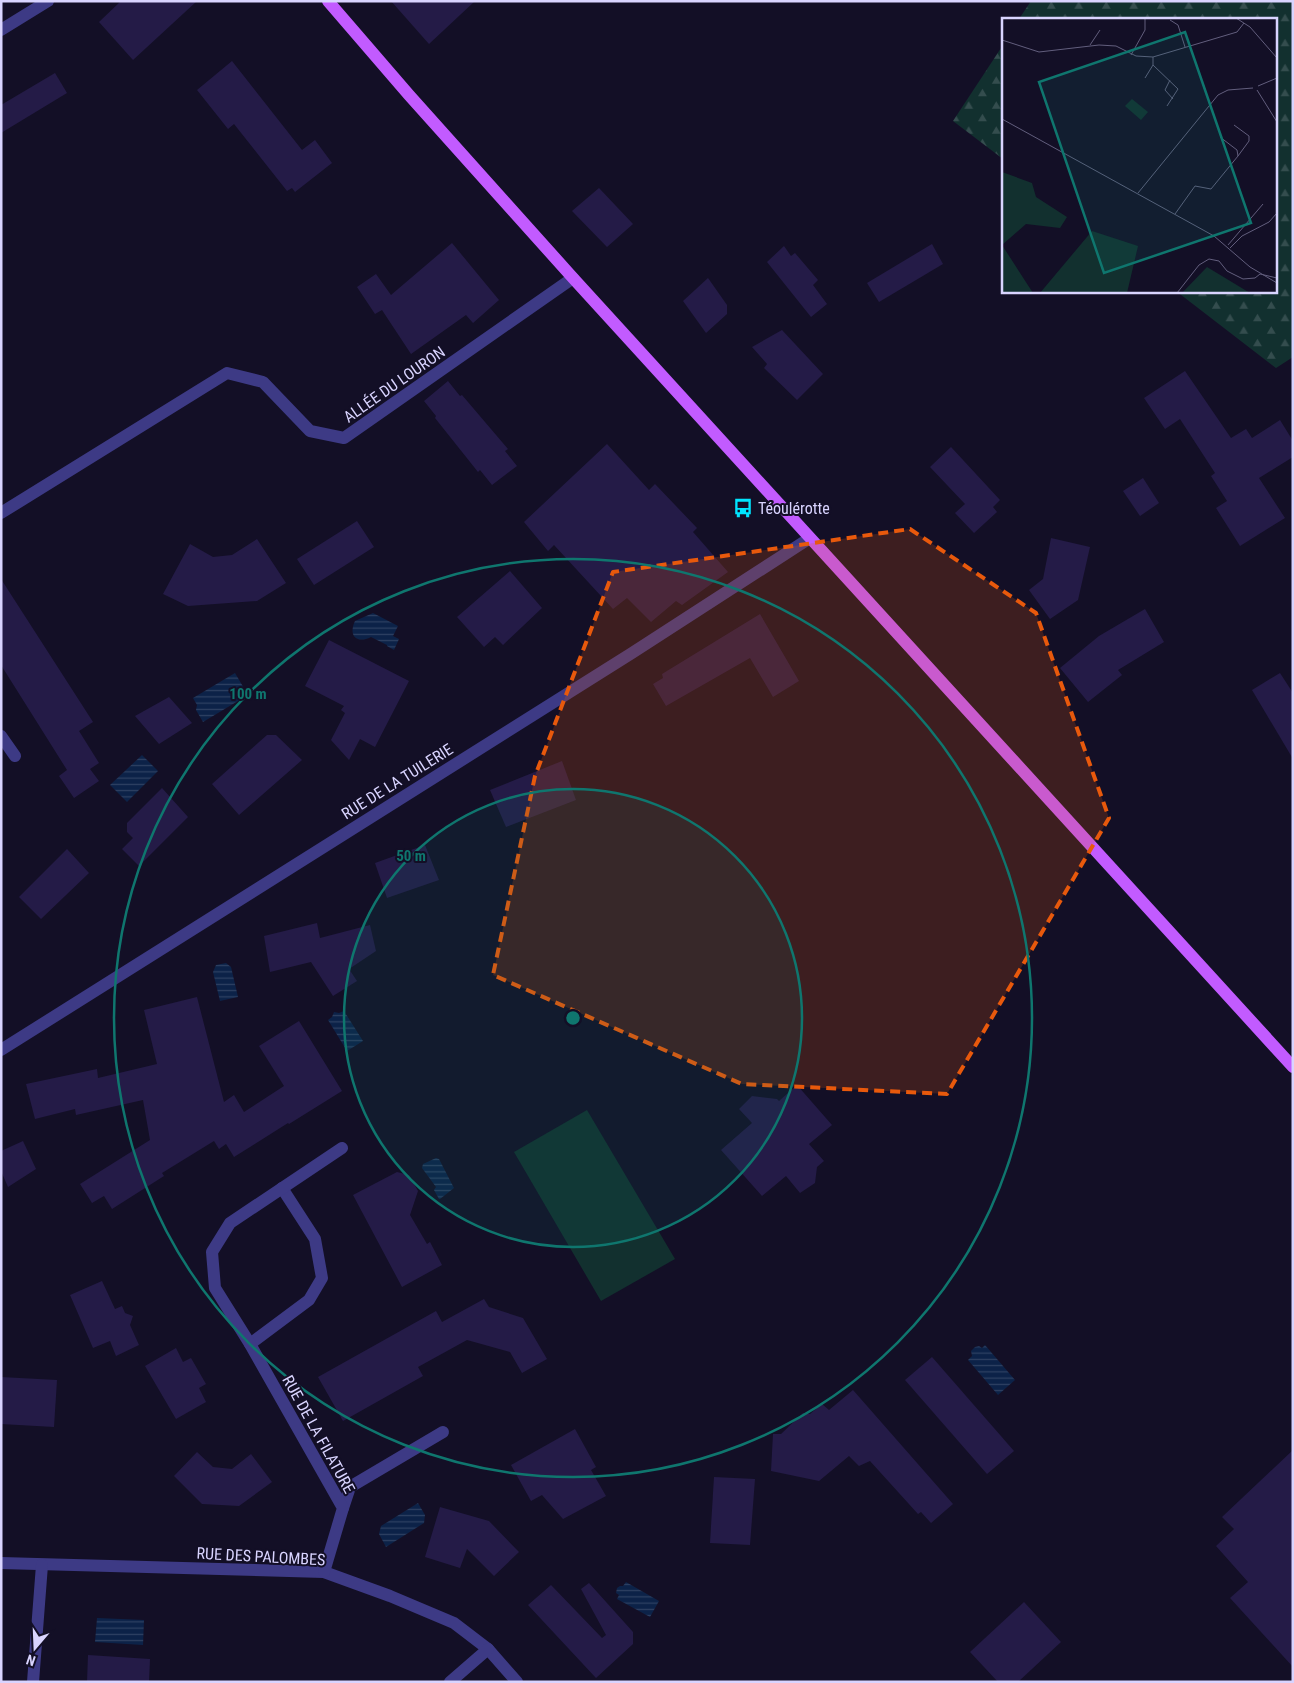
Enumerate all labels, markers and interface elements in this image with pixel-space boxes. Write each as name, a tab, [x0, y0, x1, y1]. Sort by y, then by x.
inset map	[1002, 18, 1276, 292]
street label: ALLÉE DU LOURON	[340, 342, 449, 426]
bus stop icon: Téoulérotte	[732, 497, 754, 519]
place label: Téoulérotte	[758, 499, 830, 518]
text: 100 m	[229, 685, 267, 703]
street label: RUE DE LA TUILERIE	[338, 740, 456, 823]
text: 50 m	[396, 847, 426, 865]
centre of rings	[564, 1009, 582, 1027]
street label: RUE DE LA FILATURE	[278, 1372, 359, 1497]
street label: RUE DES PALOMBES	[196, 1544, 326, 1569]
north arrow	[10, 1623, 60, 1673]
text: N	[24, 1651, 37, 1669]

